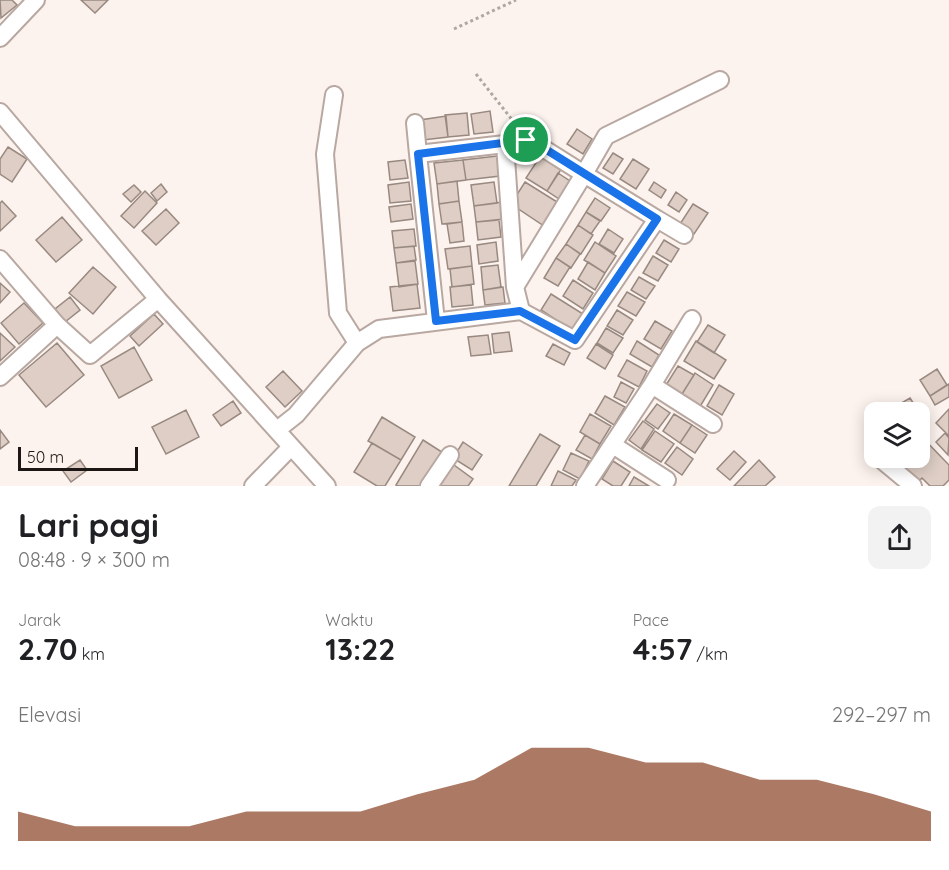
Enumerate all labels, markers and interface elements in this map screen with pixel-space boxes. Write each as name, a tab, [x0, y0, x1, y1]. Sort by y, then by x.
pin	[500, 114, 551, 165]
icon: arrive	[509, 123, 542, 156]
map controls	[864, 402, 930, 468]
button: layers	[864, 402, 930, 468]
scale bar	[18, 444, 138, 472]
text: 50 m	[27, 447, 64, 467]
text: Lari pagi	[18, 504, 159, 545]
button: share	[868, 506, 931, 569]
text: 08:48 · 9 × 300 m	[18, 547, 170, 572]
text: Jarak	[18, 610, 61, 630]
text: Waktu	[325, 610, 373, 630]
text: Pace	[633, 610, 669, 630]
text: 2.70	[18, 630, 77, 668]
text: 13:22	[325, 630, 395, 668]
text: 4:57	[633, 630, 692, 668]
text: km	[77, 644, 105, 664]
text: /km	[692, 644, 728, 664]
text: Elevasi	[18, 702, 81, 727]
text: 292–297 m	[832, 702, 931, 727]

